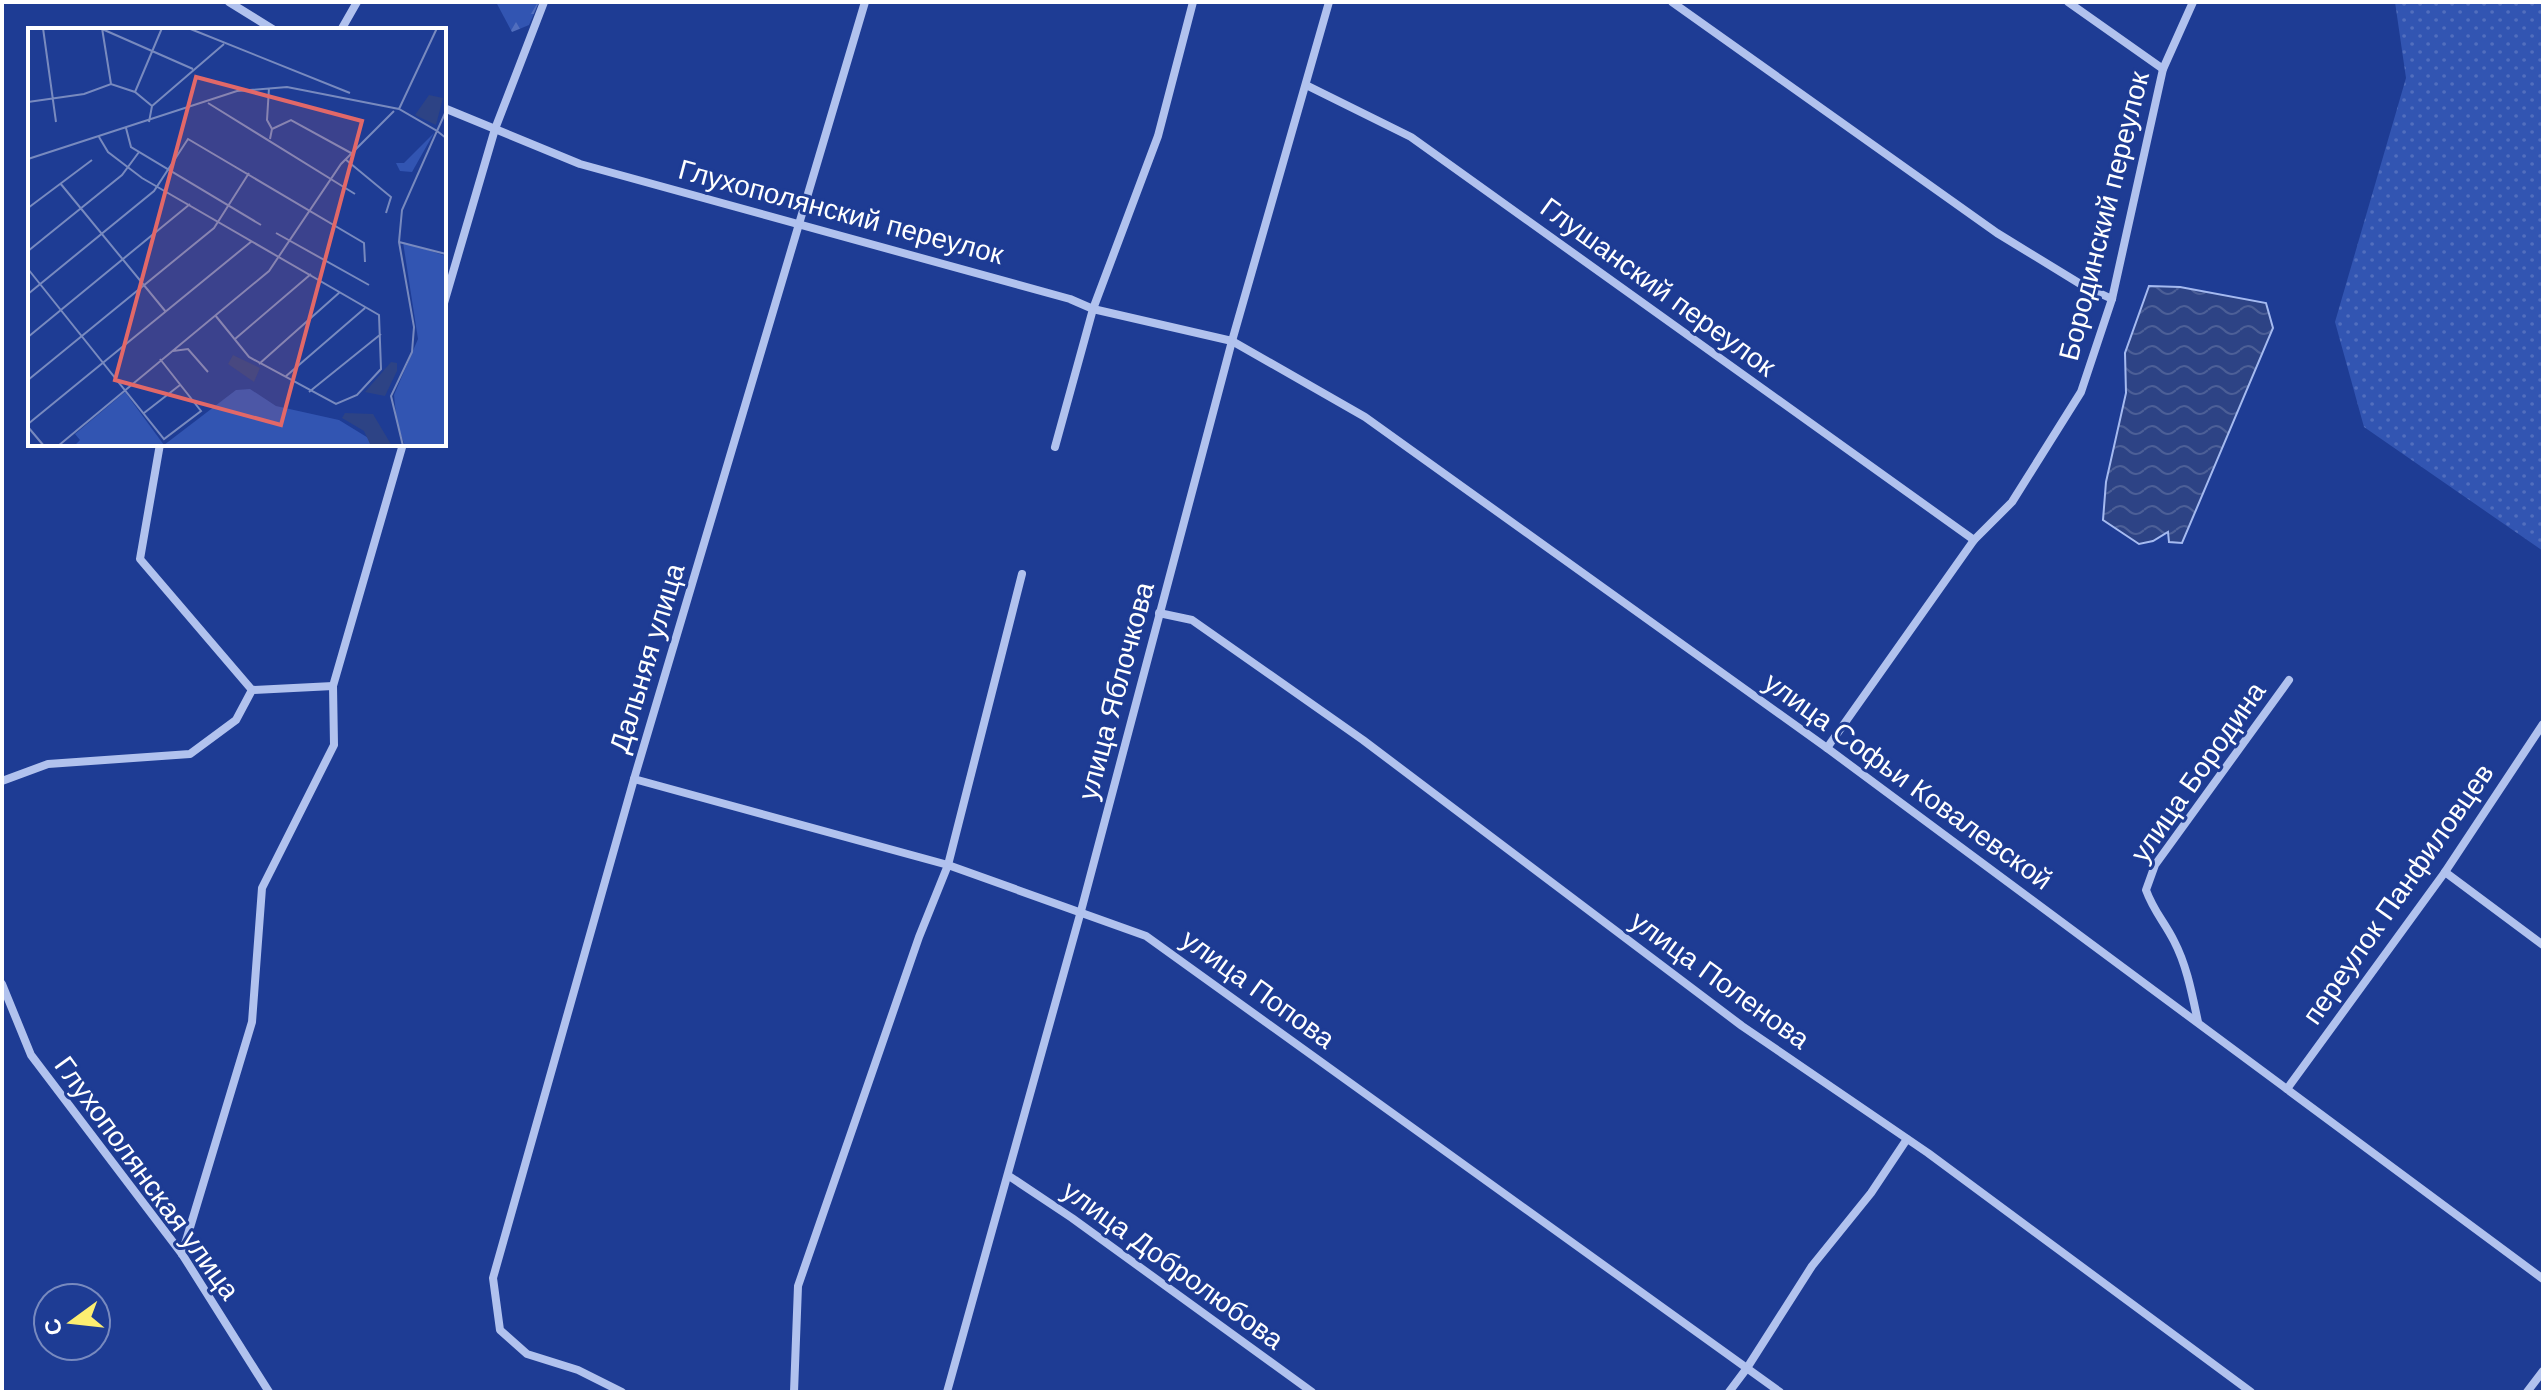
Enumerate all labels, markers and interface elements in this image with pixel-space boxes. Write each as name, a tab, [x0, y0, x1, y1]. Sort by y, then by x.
inset map	[28, 28, 446, 446]
street label: Бородинский переулок	[2053, 68, 2155, 364]
street label: Глухополянский переулок	[675, 154, 1008, 271]
street label: Глушанский переулок	[1535, 192, 1782, 383]
street label: Дальняя улица	[604, 559, 691, 756]
street label: улица Яблочкова	[1072, 578, 1160, 803]
street label: улица Софьи Ковалевской	[1758, 666, 2058, 896]
street label: улица Бородина	[2124, 676, 2272, 868]
street label: переулок Панфиловцев	[2296, 758, 2500, 1030]
street label: улица Поленова	[1625, 905, 1816, 1055]
street label: улица Попова	[1176, 923, 1341, 1055]
street label: Глухополянская улица	[48, 1051, 246, 1306]
street label: улица Добролюбова	[1057, 1175, 1290, 1356]
north arrow	[32, 1282, 112, 1362]
text: С	[39, 1316, 67, 1338]

